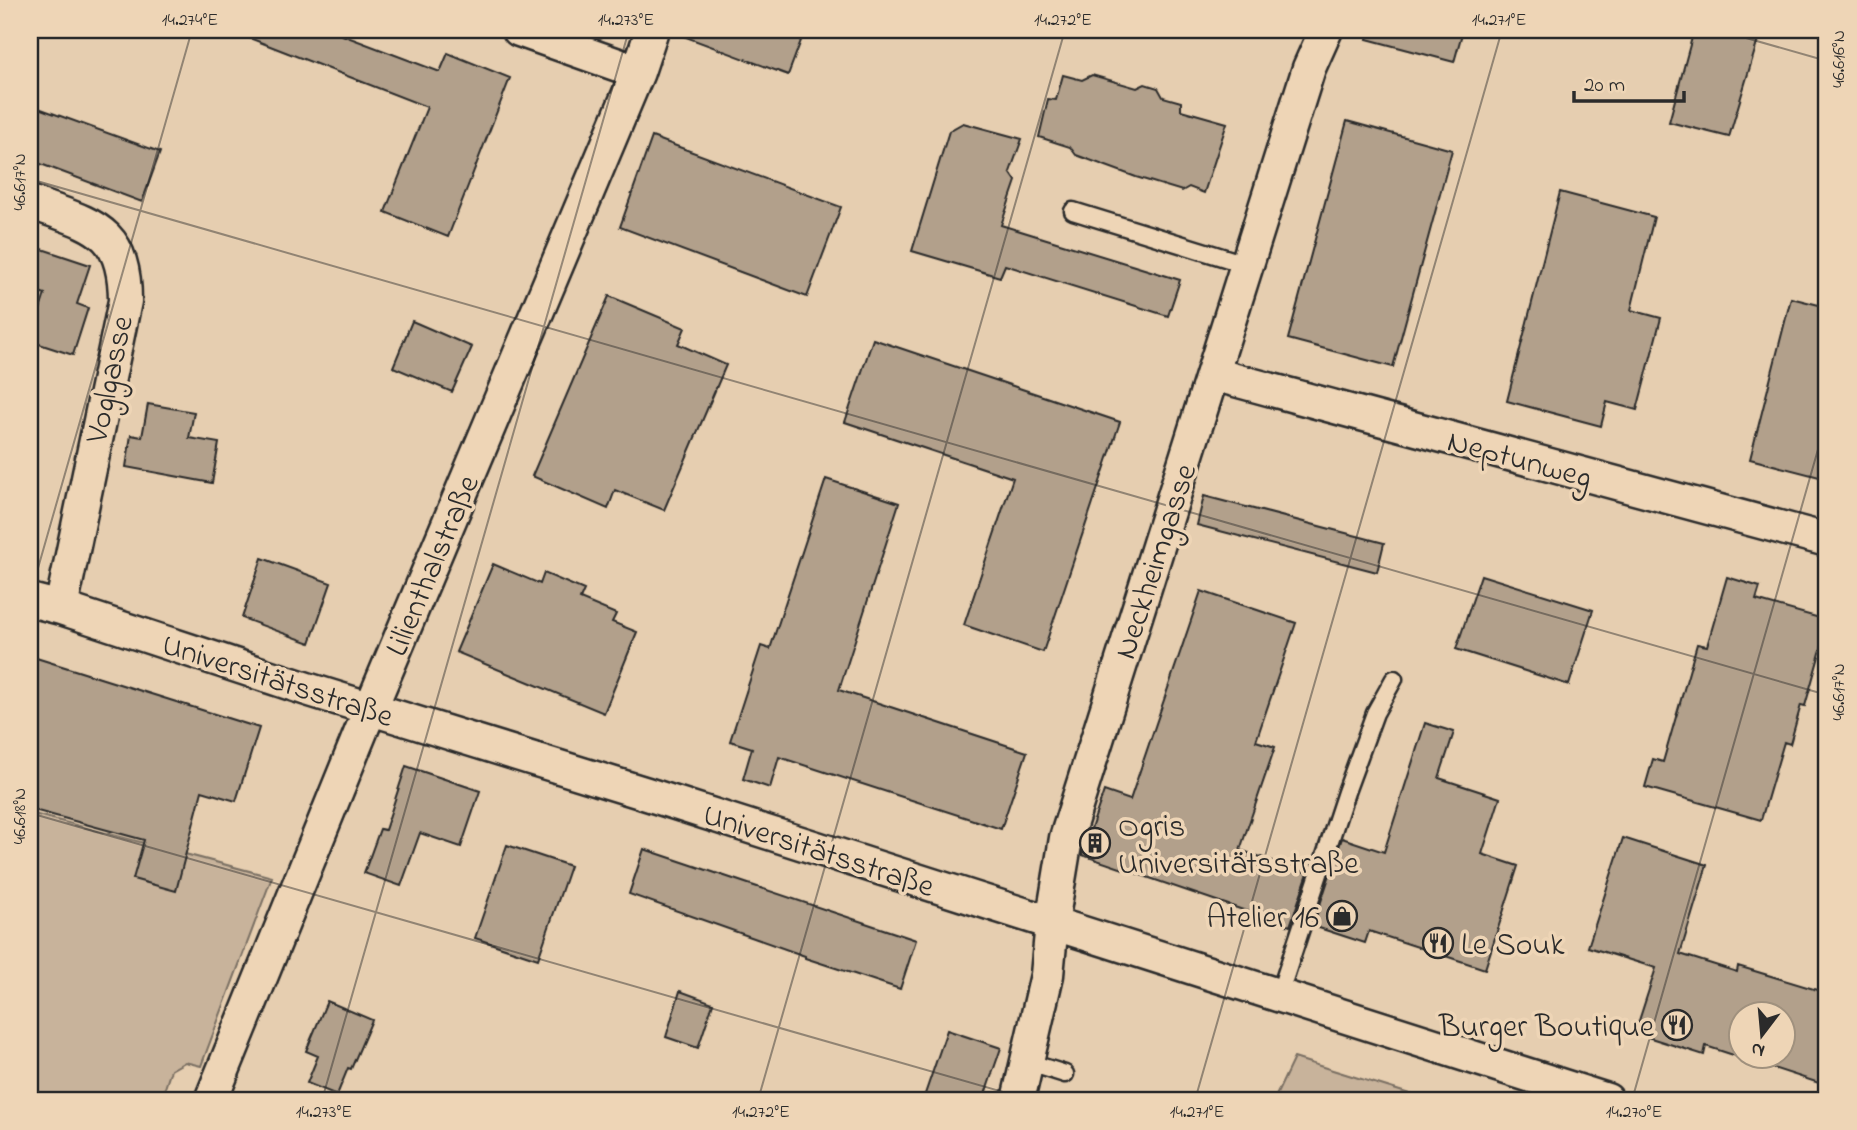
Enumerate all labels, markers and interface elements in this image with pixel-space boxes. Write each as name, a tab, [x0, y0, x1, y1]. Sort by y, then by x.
text: 14.274°E	[162, 8, 218, 34]
text: 14.273°E	[598, 8, 654, 34]
text: 14.272°E	[1034, 8, 1092, 34]
text: 14.271°E	[1472, 8, 1526, 34]
text: 46.616°N	[1827, 30, 1853, 88]
scale bar	[1574, 60, 1684, 104]
text: 20 m	[1584, 71, 1625, 101]
text: 46.617°N	[8, 153, 34, 211]
street label: Voglgasse	[75, 311, 148, 449]
street label: Neptunweg	[1442, 420, 1597, 503]
street label: Neckheimgasse	[1104, 458, 1211, 666]
street label: Lilienthalstraße	[375, 468, 494, 664]
street label: Universitätsstraße	[155, 623, 399, 742]
text: 46.617°N	[1827, 663, 1853, 721]
text: 46.618°N	[8, 788, 34, 844]
street label: Universitätsstraße	[696, 793, 940, 912]
place label: Ogris Universitätsstraße	[1118, 805, 1359, 889]
building icon: Ogris Universitätsstraße	[1078, 826, 1112, 860]
place label: Atelier 16	[1207, 896, 1319, 943]
shop icon: Atelier 16	[1325, 899, 1359, 933]
place label: Le Souk	[1461, 923, 1566, 970]
restaurant icon: Le Souk	[1421, 926, 1455, 960]
north arrow	[1728, 1000, 1798, 1070]
place label: Burger Boutique	[1438, 1005, 1655, 1052]
restaurant icon: Burger Boutique	[1660, 1008, 1694, 1042]
text: N	[1748, 1034, 1768, 1064]
text: 14.273°E	[296, 1100, 352, 1126]
text: 14.272°E	[732, 1100, 790, 1126]
text: 14.271°E	[1170, 1100, 1224, 1126]
text: 14.270°E	[1606, 1100, 1662, 1126]

